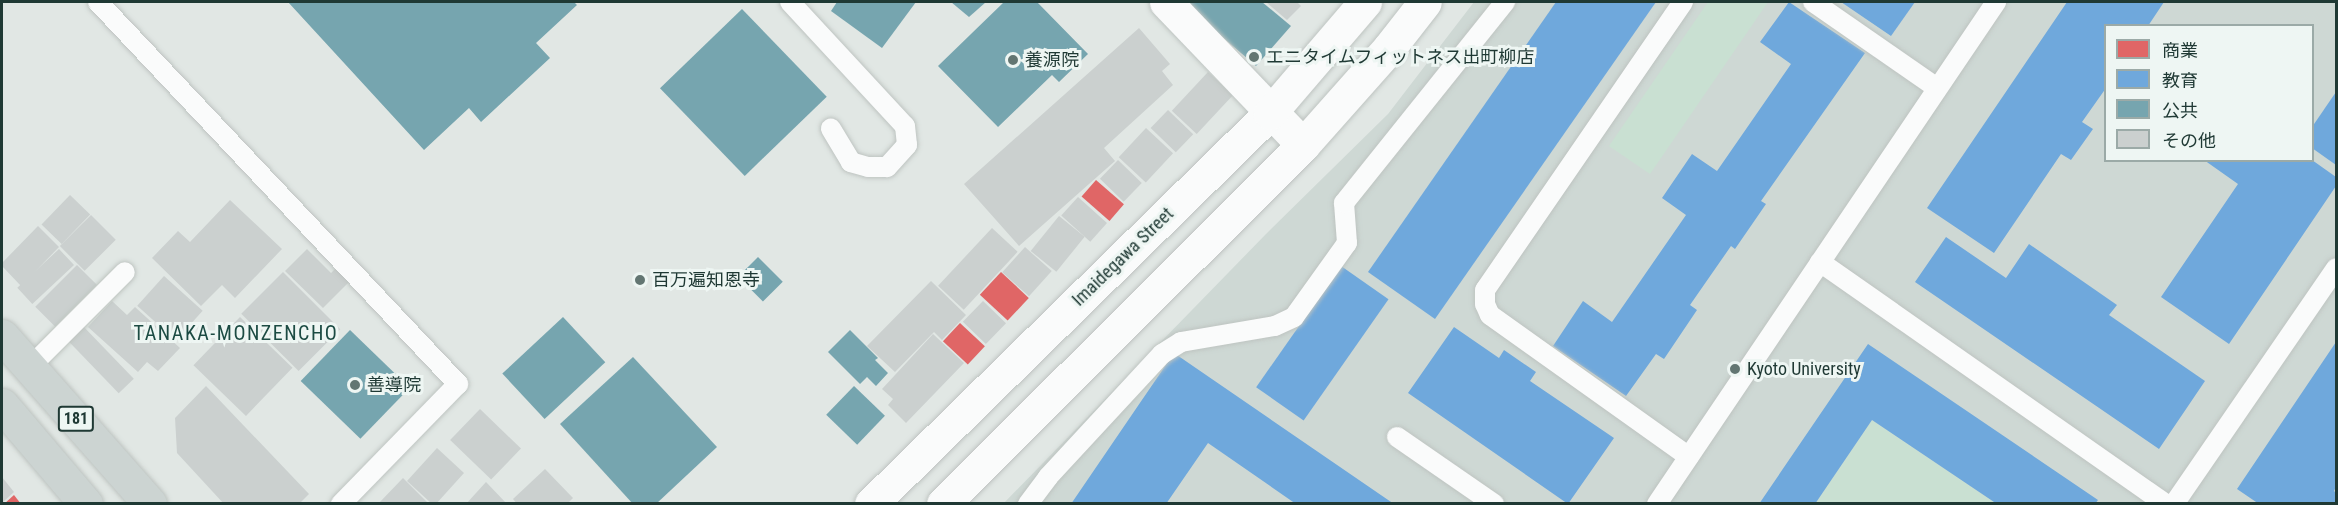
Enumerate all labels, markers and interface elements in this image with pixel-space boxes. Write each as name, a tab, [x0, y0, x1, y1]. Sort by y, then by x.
legend	[2104, 24, 2314, 162]
text: 商業	[2162, 40, 2198, 61]
place label: エニタイムフィットネス出町柳店	[1266, 46, 1536, 68]
place label: 養源院	[1025, 49, 1079, 71]
marker: エニタイムフィットネス出町柳店	[1247, 50, 1261, 64]
marker: 養源院	[1006, 53, 1020, 67]
text: 教育	[2162, 70, 2198, 91]
text: 公共	[2162, 100, 2198, 121]
text: その他	[2162, 130, 2216, 151]
street label: Imaidegawa Street	[1068, 203, 1178, 311]
place label: 百万遍知恩寺	[652, 269, 760, 291]
marker: 百万遍知恩寺	[633, 273, 647, 287]
district label: TANAKA-MONZENCHO	[134, 321, 338, 345]
place label: Kyoto University	[1747, 358, 1861, 380]
marker: Kyoto University	[1728, 362, 1742, 376]
place label: 善導院	[367, 374, 421, 396]
marker: 善導院	[348, 378, 362, 392]
road number: 181	[56, 406, 96, 432]

